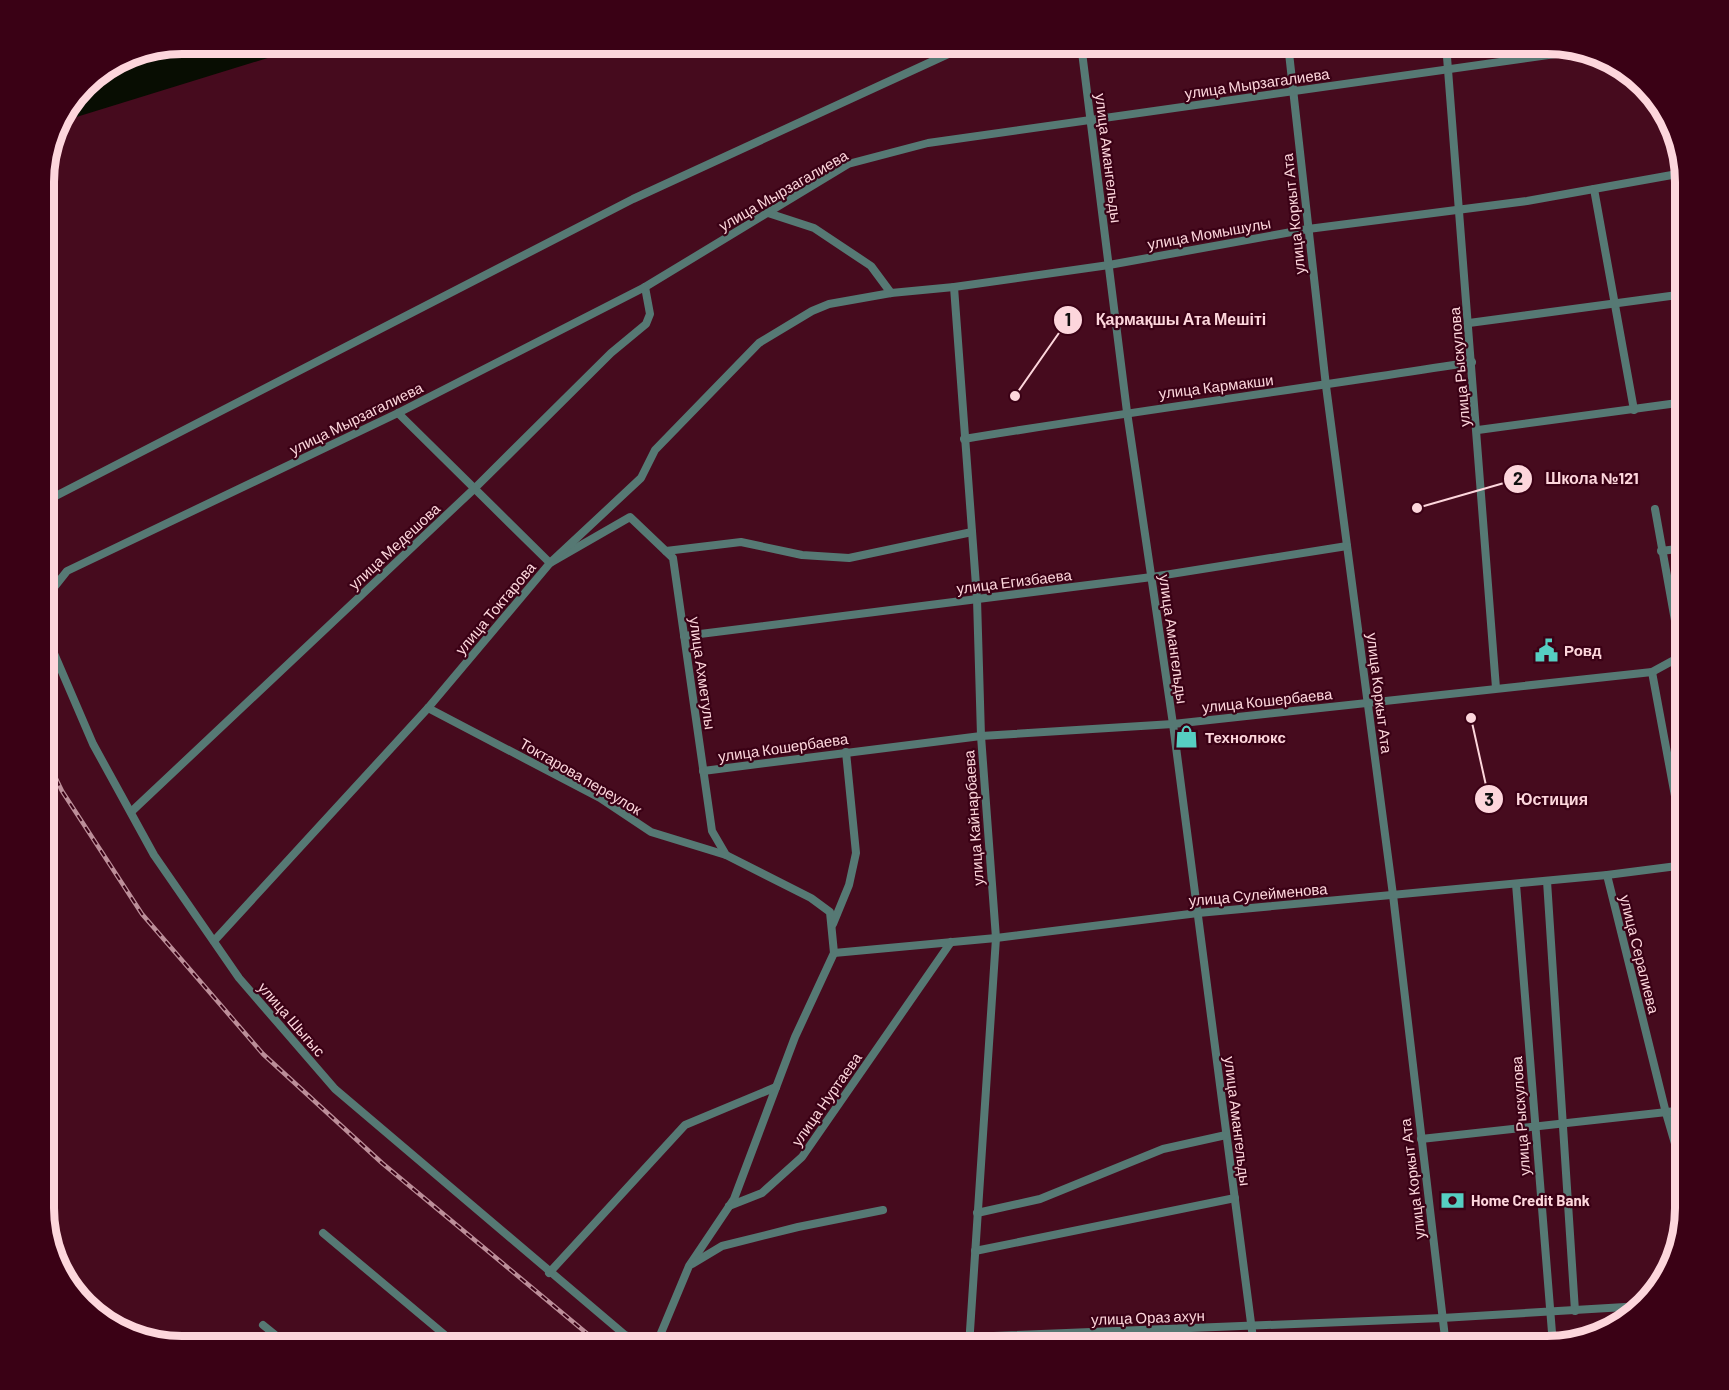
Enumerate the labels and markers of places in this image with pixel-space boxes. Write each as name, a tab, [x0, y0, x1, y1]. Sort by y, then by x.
callout: Қармақшы Ата Мешіті	[1053, 303, 1278, 337]
callout: Школа №121	[1503, 462, 1651, 496]
public building icon: Ровд	[1533, 637, 1559, 663]
place label: Ровд	[1564, 641, 1602, 659]
shop icon: Технолюкс	[1174, 724, 1200, 750]
place label: Технолюкс	[1205, 728, 1286, 746]
callout: Юстиция	[1474, 782, 1600, 816]
bank icon: Home Credit Bank	[1440, 1187, 1466, 1213]
place label: Home Credit Bank	[1471, 1191, 1590, 1209]

